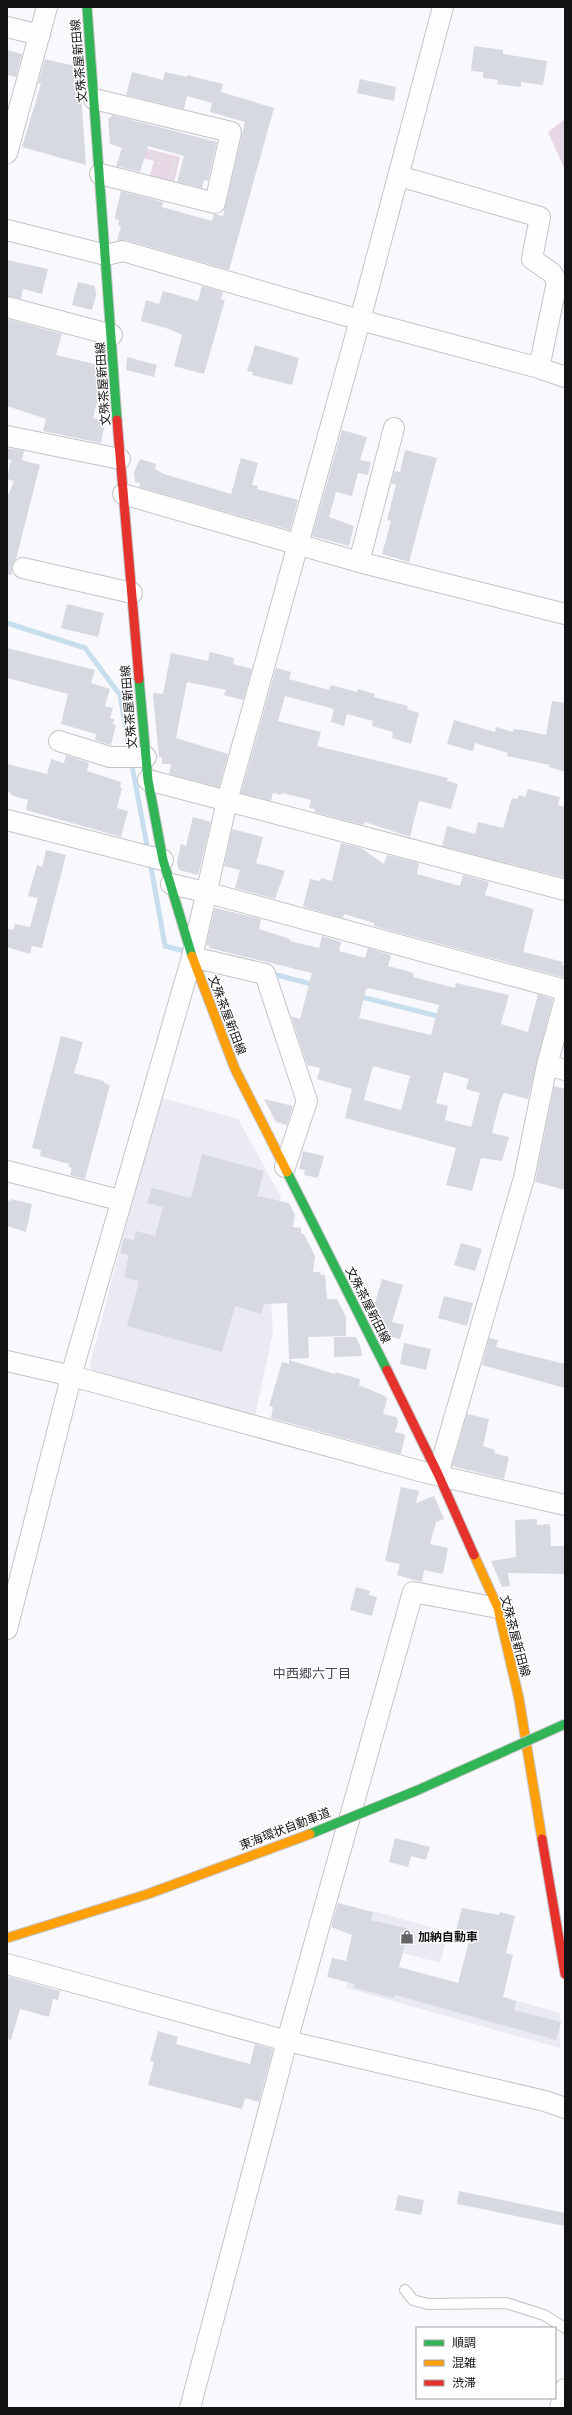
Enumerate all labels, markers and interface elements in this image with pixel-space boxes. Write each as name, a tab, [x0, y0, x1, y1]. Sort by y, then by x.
street label: 文殊茶屋新田線	[67, 18, 91, 104]
street label: 文殊茶屋新田線	[92, 342, 114, 426]
street label: 文殊茶屋新田線	[117, 664, 141, 750]
street label: 文殊茶屋新田線	[204, 973, 250, 1057]
street label: 文殊茶屋新田線	[342, 1264, 394, 1346]
street label: 文殊茶屋新田線	[496, 1593, 534, 1679]
district label: 中西郷六丁目	[273, 1665, 351, 1682]
street label: 東海環状自動車道	[237, 1804, 333, 1854]
shop icon: 加納自動車	[399, 1929, 415, 1945]
place label: 加納自動車	[418, 1929, 478, 1945]
legend	[416, 2327, 556, 2399]
text: 順調	[452, 2335, 476, 2351]
text: 混雑	[452, 2355, 476, 2371]
text: 渋滞	[452, 2375, 476, 2391]

